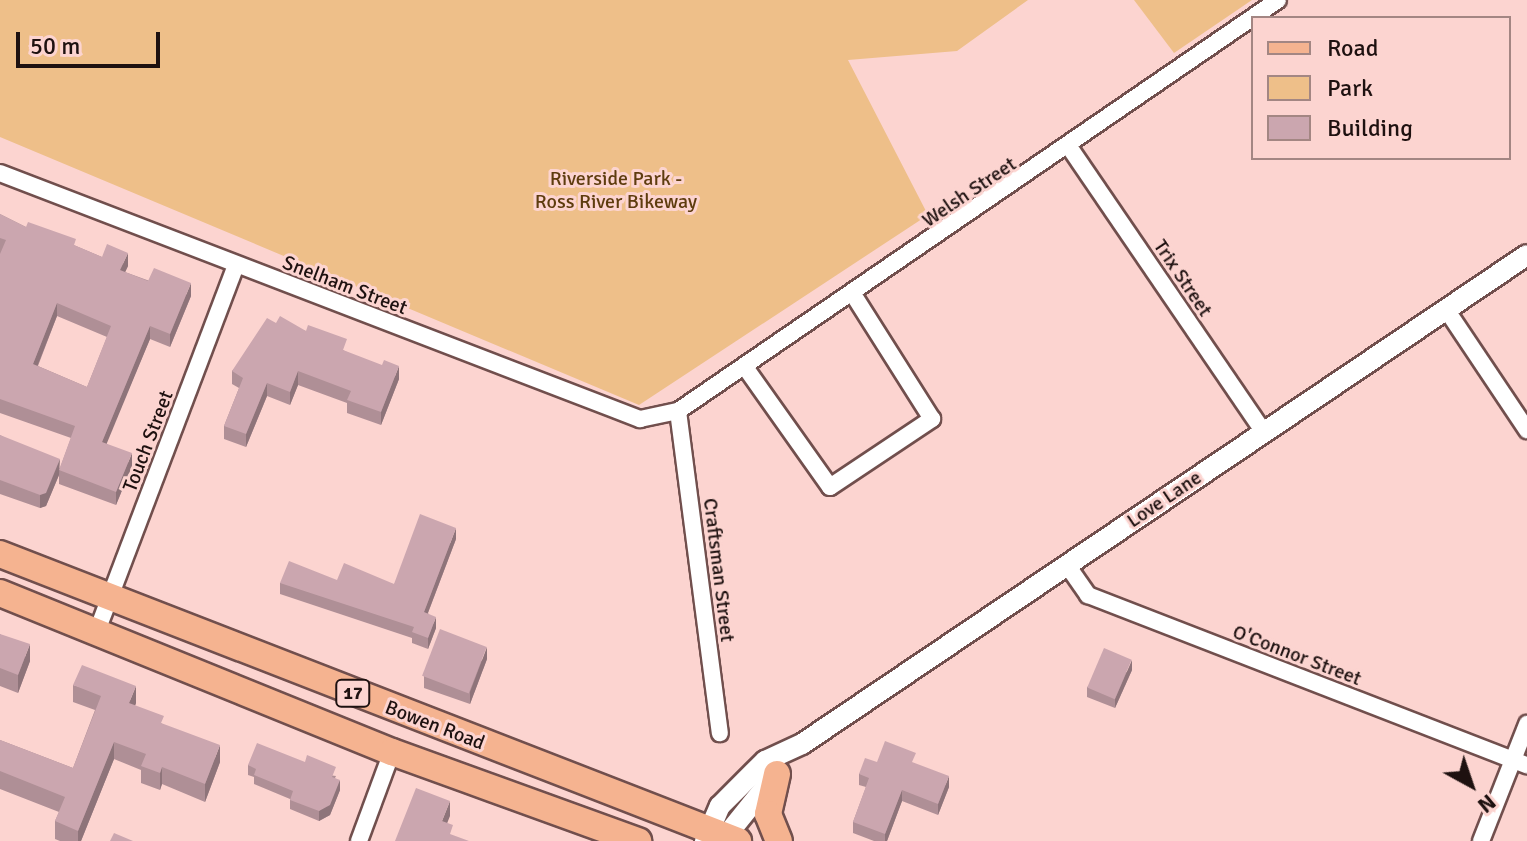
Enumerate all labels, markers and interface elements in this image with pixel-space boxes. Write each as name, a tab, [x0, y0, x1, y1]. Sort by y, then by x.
scale bar	[20, 16, 164, 66]
legend	[1251, 16, 1511, 160]
text: 50 m	[30, 31, 80, 61]
text: Road	[1327, 33, 1378, 63]
text: Park	[1327, 73, 1373, 103]
text: Building	[1327, 113, 1413, 143]
street label: Welsh Street	[917, 152, 1021, 232]
park label: Riverside Park - Ross River Bikeway	[535, 166, 697, 213]
street label: Trix Street	[1149, 235, 1217, 321]
street label: Snelham Street	[279, 250, 411, 320]
street label: Touch Street	[118, 387, 178, 495]
street label: Love Lane	[1122, 465, 1206, 533]
street label: Craftsman Street	[698, 497, 740, 643]
street label: O'Connor Street	[1229, 619, 1365, 691]
road number: 17	[335, 679, 371, 707]
street label: Bowen Road	[382, 695, 488, 755]
north arrow	[1431, 745, 1511, 825]
text: N	[1472, 789, 1501, 819]

